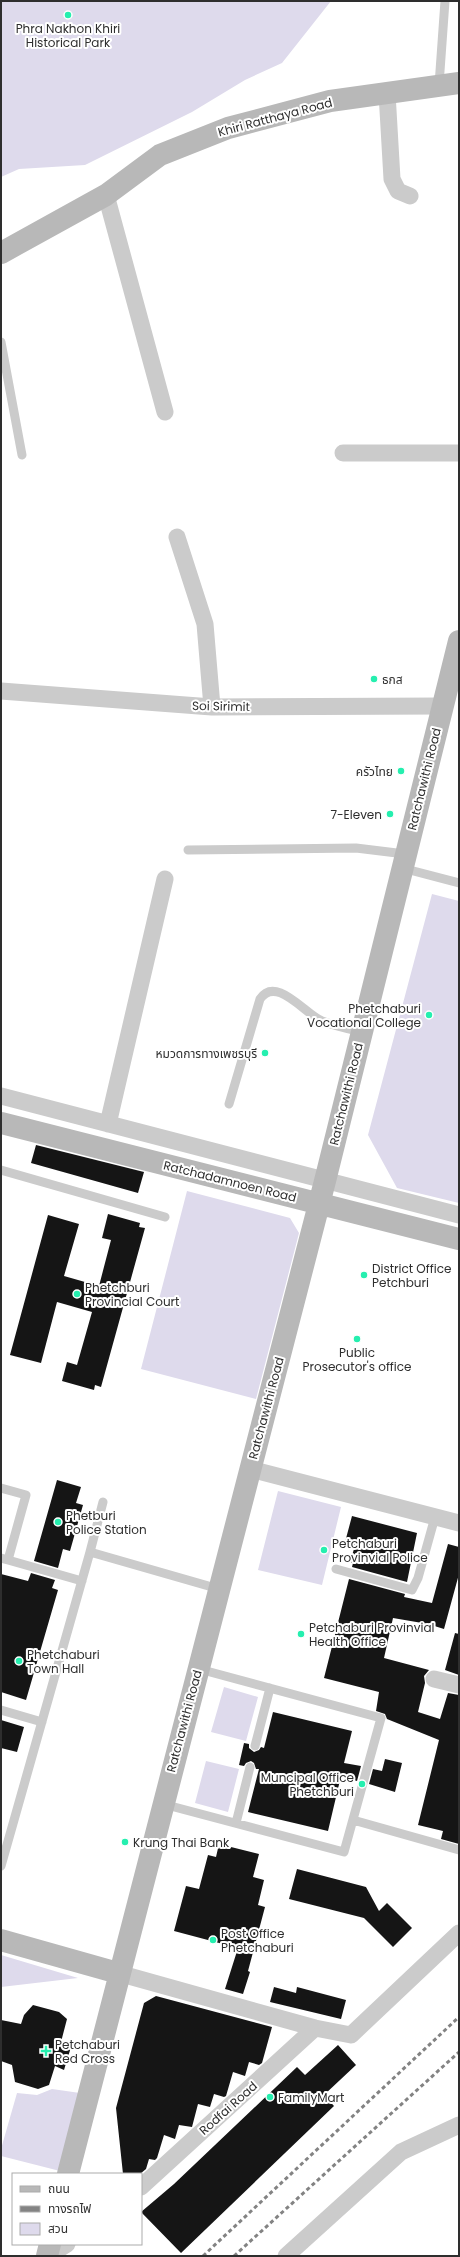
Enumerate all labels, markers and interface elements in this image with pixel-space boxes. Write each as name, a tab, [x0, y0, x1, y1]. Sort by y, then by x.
marker: Phra Nakhon Khiri Historical Park	[63, 10, 73, 20]
place label: Phra Nakhon Khiri Historical Park	[16, 20, 120, 51]
street label: Khiri Ratthaya Road	[216, 94, 334, 140]
place label: ธกส	[382, 671, 403, 688]
marker: ธกส	[369, 674, 379, 684]
street label: Soi Sirimit	[192, 697, 250, 715]
street label: Ratchawithi Road	[403, 726, 445, 832]
place label: ครัวไทย	[356, 763, 393, 780]
marker: ครัวไทย	[396, 766, 406, 776]
place label: 7-Eleven	[330, 806, 382, 823]
marker: 7-Eleven	[385, 809, 395, 819]
place label: Phetchaburi Vocational College	[307, 1000, 421, 1031]
marker: Phetchaburi Vocational College	[424, 1010, 434, 1020]
street label: Ratchawithi Road	[325, 1041, 367, 1147]
place label: หมวดการทางเพชรบุรี	[156, 1045, 257, 1062]
marker: หมวดการทางเพชรบุรี	[260, 1048, 270, 1058]
street label: Ratchadamnoen Road	[162, 1156, 298, 1206]
place label: District Office Petchburi	[372, 1260, 451, 1291]
marker: District Office Petchburi	[359, 1270, 369, 1280]
place label: Phetchburi Provincial Court	[85, 1279, 179, 1310]
marker: Phetchburi Provincial Court	[72, 1289, 82, 1299]
marker: Public Prosecutor's office	[352, 1334, 362, 1344]
place label: Public Prosecutor's office	[303, 1344, 411, 1375]
street label: Ratchawithi Road	[244, 1355, 288, 1461]
place label: Phetburi Police Station	[66, 1507, 147, 1538]
marker: Phetburi Police Station	[53, 1517, 63, 1527]
place label: Petchaburi Provinvial Police	[332, 1535, 428, 1566]
marker: Petchaburi Provinvial Police	[319, 1545, 329, 1555]
place label: Petchaburi Provinvial Health Office	[309, 1619, 435, 1650]
marker: Petchaburi Provinvial Health Office	[296, 1629, 306, 1639]
place label: Phetchaburi Town Hall	[27, 1646, 100, 1677]
marker: Phetchaburi Town Hall	[14, 1656, 24, 1666]
street label: Ratchawithi Road	[162, 1668, 206, 1774]
place label: Muncipal Office Phetchburi	[261, 1769, 354, 1800]
marker: Muncipal Office Phetchburi	[357, 1779, 367, 1789]
place label: Krung Thai Bank	[133, 1834, 230, 1851]
marker: Krung Thai Bank	[120, 1837, 130, 1847]
place label: Post Office Phetchaburi	[221, 1925, 294, 1956]
marker: Post Office Phetchaburi	[208, 1935, 218, 1945]
place label: Petchaburi Red Cross	[55, 2036, 120, 2067]
marker: Petchaburi Red Cross	[40, 2045, 52, 2057]
street label: Rodfai Road	[195, 2077, 261, 2139]
place label: FamilyMart	[278, 2089, 344, 2106]
marker: FamilyMart	[265, 2092, 275, 2102]
legend	[12, 2173, 142, 2245]
text: ถนน	[48, 2180, 70, 2197]
text: ทางรถไฟ	[48, 2200, 91, 2217]
text: สวน	[48, 2220, 68, 2237]

